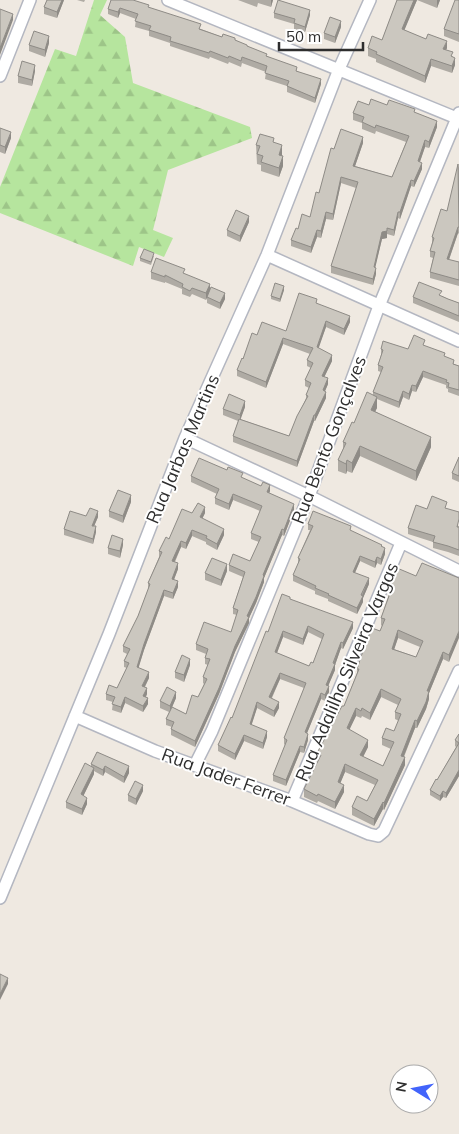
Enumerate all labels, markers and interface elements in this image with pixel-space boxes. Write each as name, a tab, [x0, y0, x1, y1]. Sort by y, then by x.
scale bar	[279, 20, 363, 52]
text: 50 m	[286, 27, 321, 46]
street label: Rua Bento Gonçalves	[286, 352, 371, 527]
street label: Rua Jarbas Martins	[141, 371, 224, 527]
street label: Rua Adalilho Silveira Vargas	[290, 559, 403, 785]
street label: Rua Jader Ferrer	[158, 743, 294, 811]
north arrow	[389, 1064, 439, 1114]
text: N	[391, 1080, 411, 1094]

